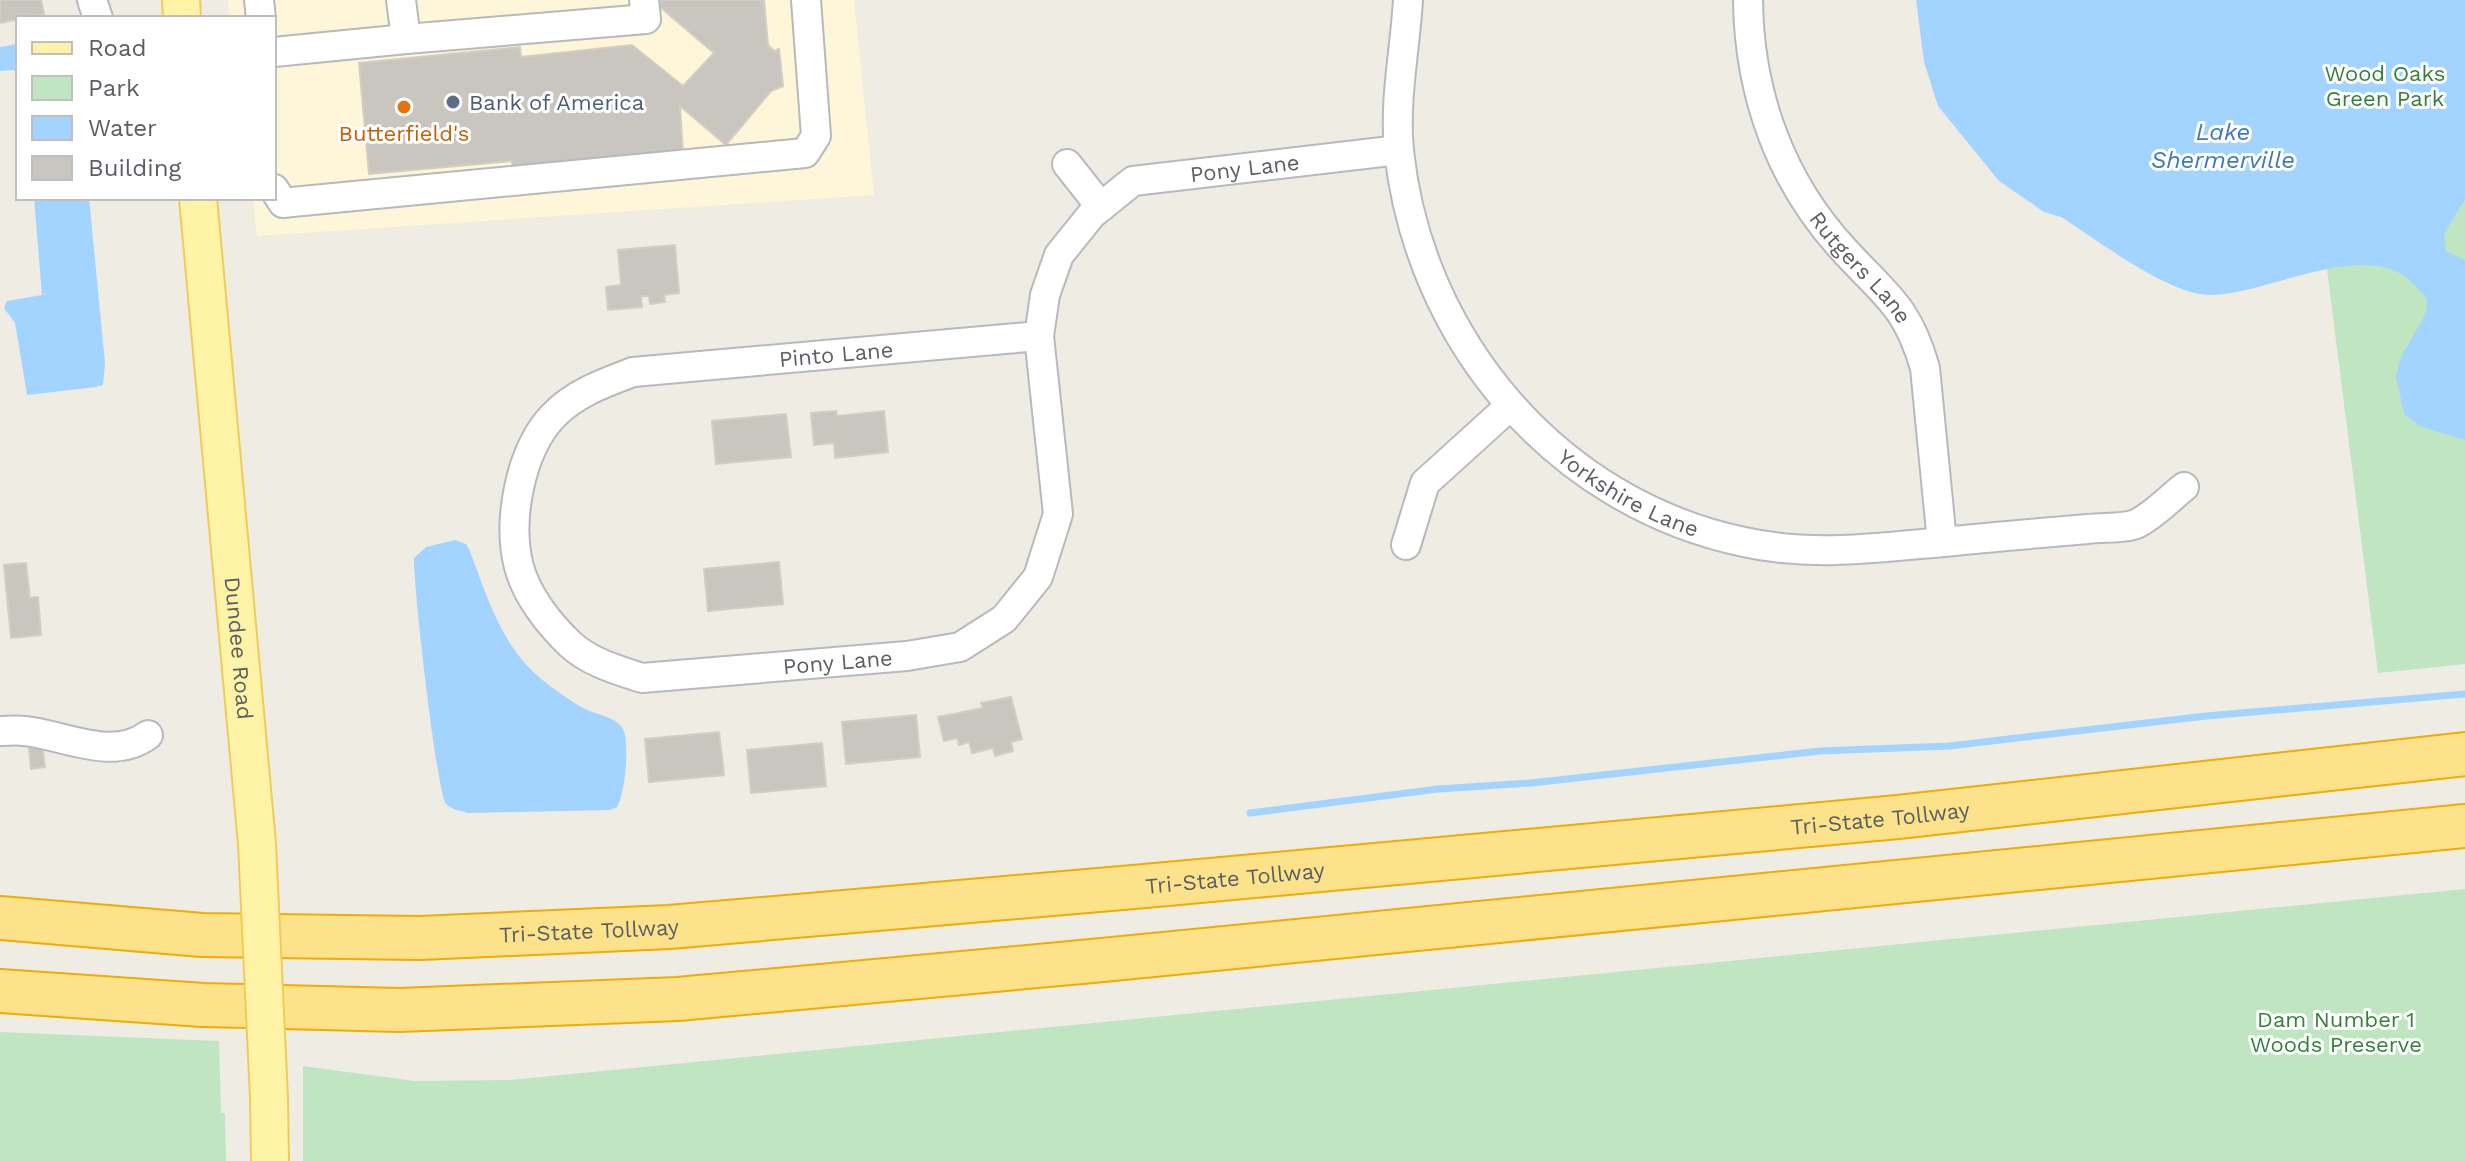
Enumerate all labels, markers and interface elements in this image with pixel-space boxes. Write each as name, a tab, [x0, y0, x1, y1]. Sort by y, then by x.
legend	[16, 16, 276, 200]
text: Road	[88, 34, 147, 62]
park label: Wood Oaks Green Park	[2325, 61, 2445, 111]
text: Park	[88, 74, 140, 102]
place label: Bank of America	[469, 90, 644, 115]
marker: Bank of America	[444, 93, 462, 111]
marker: Butterfield's	[395, 98, 413, 116]
text: Water	[88, 114, 157, 142]
water label: Lake Shermerville	[2151, 118, 2295, 174]
place label: Butterfield's	[339, 121, 469, 146]
street label: Pony Lane	[1189, 150, 1301, 187]
text: Building	[88, 154, 181, 182]
street label: Rutgers Lane	[1804, 207, 1916, 328]
street label: Pinto Lane	[778, 337, 894, 372]
street label: Yorkshire Lane	[1553, 444, 1702, 542]
street label: Dundee Road	[220, 576, 258, 721]
street label: Pony Lane	[782, 645, 894, 679]
street label: Tri-State Tollway	[1789, 797, 1972, 840]
street label: Tri-State Tollway	[1144, 858, 1326, 899]
street label: Tri-State Tollway	[499, 914, 681, 947]
park label: Dam Number 1 Woods Preserve	[2250, 1007, 2422, 1057]

